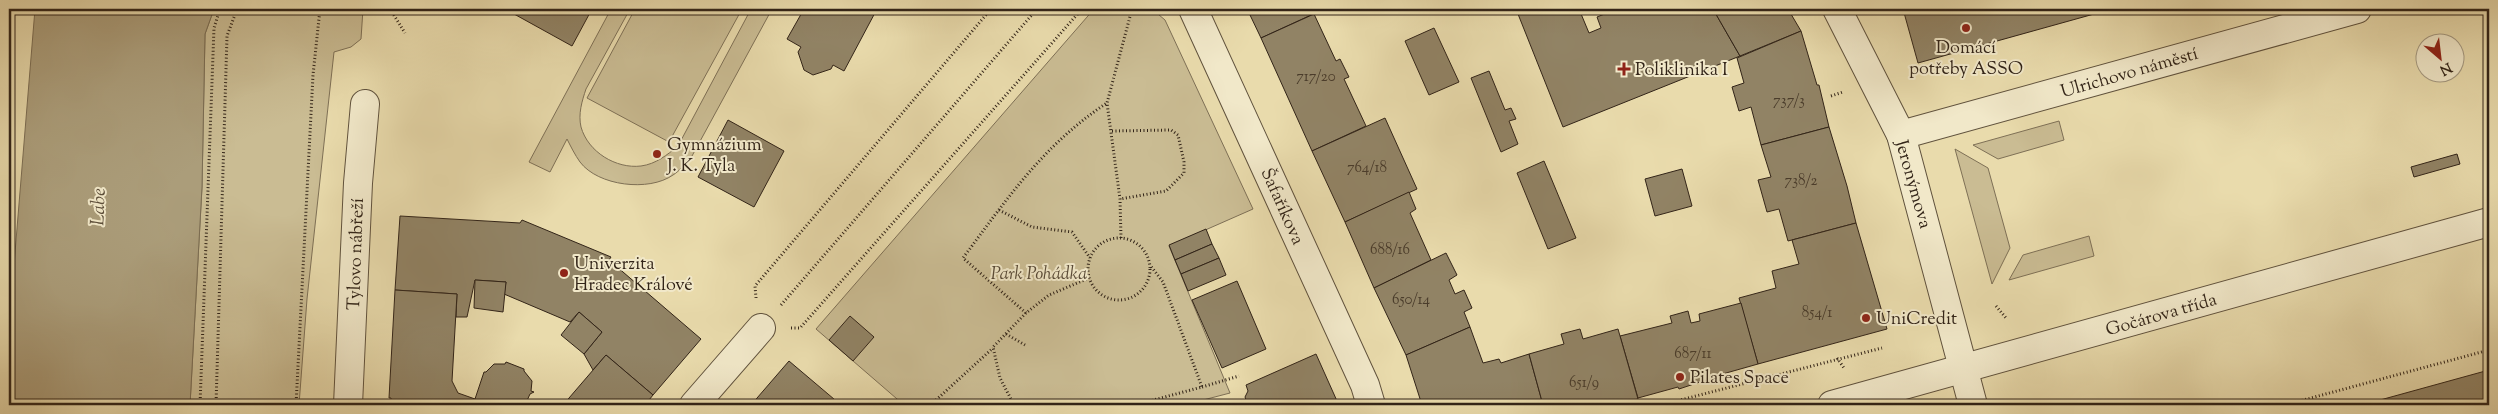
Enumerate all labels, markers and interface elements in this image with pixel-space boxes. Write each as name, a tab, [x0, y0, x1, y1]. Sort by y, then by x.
marker: Domácí potřeby ASSO	[1960, 22, 1972, 34]
north arrow	[2416, 32, 2466, 82]
place label: Domácí potřeby ASSO	[1909, 36, 2023, 83]
street label: Ulrichovo náměstí	[2058, 42, 2201, 106]
text: N	[2436, 56, 2455, 79]
place label: Poliklinika I	[1635, 58, 1728, 84]
marker: Poliklinika I	[1617, 62, 1631, 76]
house number: 717/20	[1296, 67, 1336, 88]
house number: 737/3	[1773, 91, 1805, 112]
place label: Gymnázium J. K. Tyla	[666, 133, 762, 180]
street label: Jeronýmova	[1887, 136, 1937, 232]
marker: Gymnázium J. K. Tyla	[651, 148, 663, 160]
house number: 764/18	[1347, 158, 1387, 179]
street label: Šafaříkova	[1253, 164, 1310, 249]
house number: 738/2	[1784, 171, 1818, 192]
water label: Labe	[85, 187, 114, 226]
street label: Tylovo nábřeží	[342, 197, 372, 311]
house number: 688/16	[1370, 240, 1410, 261]
place label: Univerzita Hradec Králové	[574, 252, 693, 299]
park label: Park Pohádka	[991, 262, 1087, 288]
marker: Univerzita Hradec Králové	[558, 267, 570, 279]
street label: Gočárova třída	[2103, 288, 2220, 344]
house number: 650/14	[1392, 290, 1430, 311]
house number: 854/1	[1802, 303, 1832, 324]
place label: UniCredit	[1876, 307, 1957, 333]
marker: UniCredit	[1860, 312, 1872, 324]
house number: 687/11	[1674, 344, 1712, 365]
place label: Pilates Space	[1690, 366, 1789, 392]
marker: Pilates Space	[1674, 371, 1686, 383]
house number: 651/9	[1569, 373, 1599, 394]

